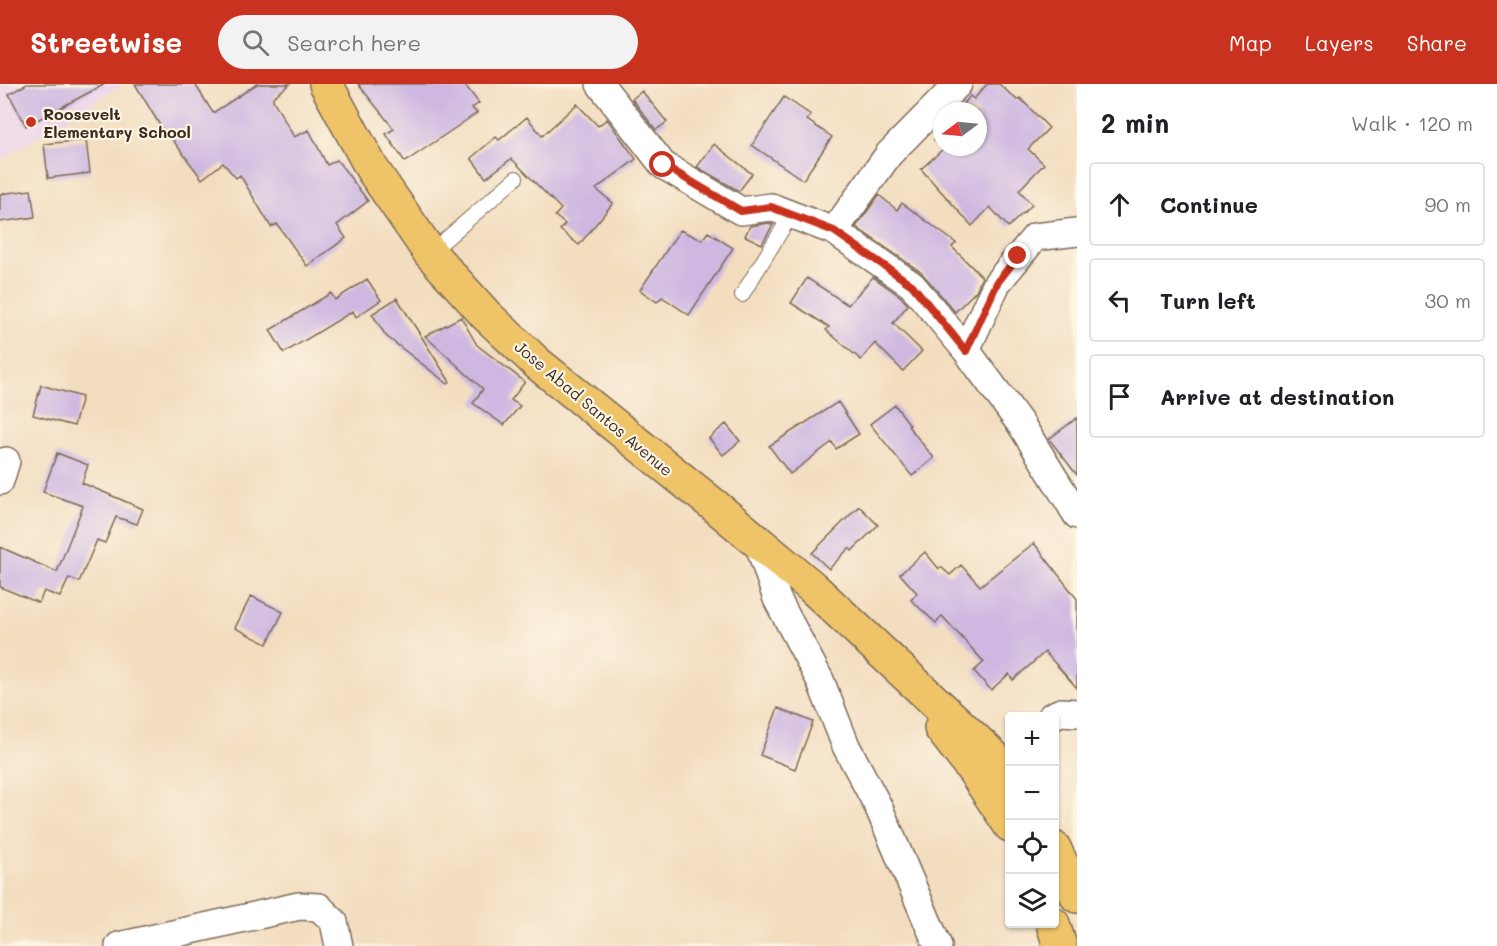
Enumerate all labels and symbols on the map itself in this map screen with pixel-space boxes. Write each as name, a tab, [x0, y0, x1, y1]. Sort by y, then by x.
north arrow	[933, 102, 987, 156]
place label: Roosevelt Elementary School	[43, 103, 191, 142]
marker: Roosevelt Elementary School	[24, 115, 38, 129]
route start	[649, 151, 675, 177]
route end	[1004, 242, 1030, 268]
street label: Jose Abad Santos Avenue	[511, 336, 677, 480]

